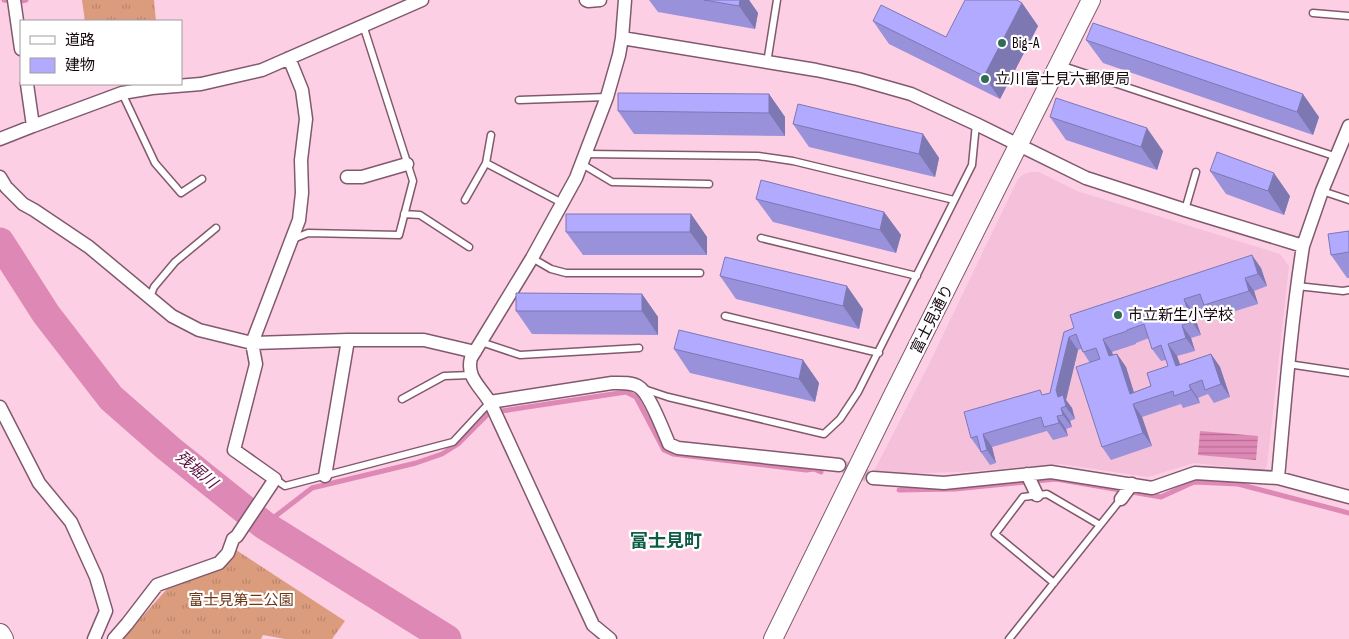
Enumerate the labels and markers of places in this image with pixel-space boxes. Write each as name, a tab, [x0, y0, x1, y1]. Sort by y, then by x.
place label: Big-A	[1012, 34, 1040, 53]
marker: Big-A	[996, 37, 1008, 49]
place label: 立川富士見六郵便局	[995, 70, 1130, 89]
marker: 立川富士見六郵便局	[979, 73, 991, 85]
place label: 市立新生小学校	[1128, 306, 1233, 325]
marker: 市立新生小学校	[1112, 309, 1124, 321]

